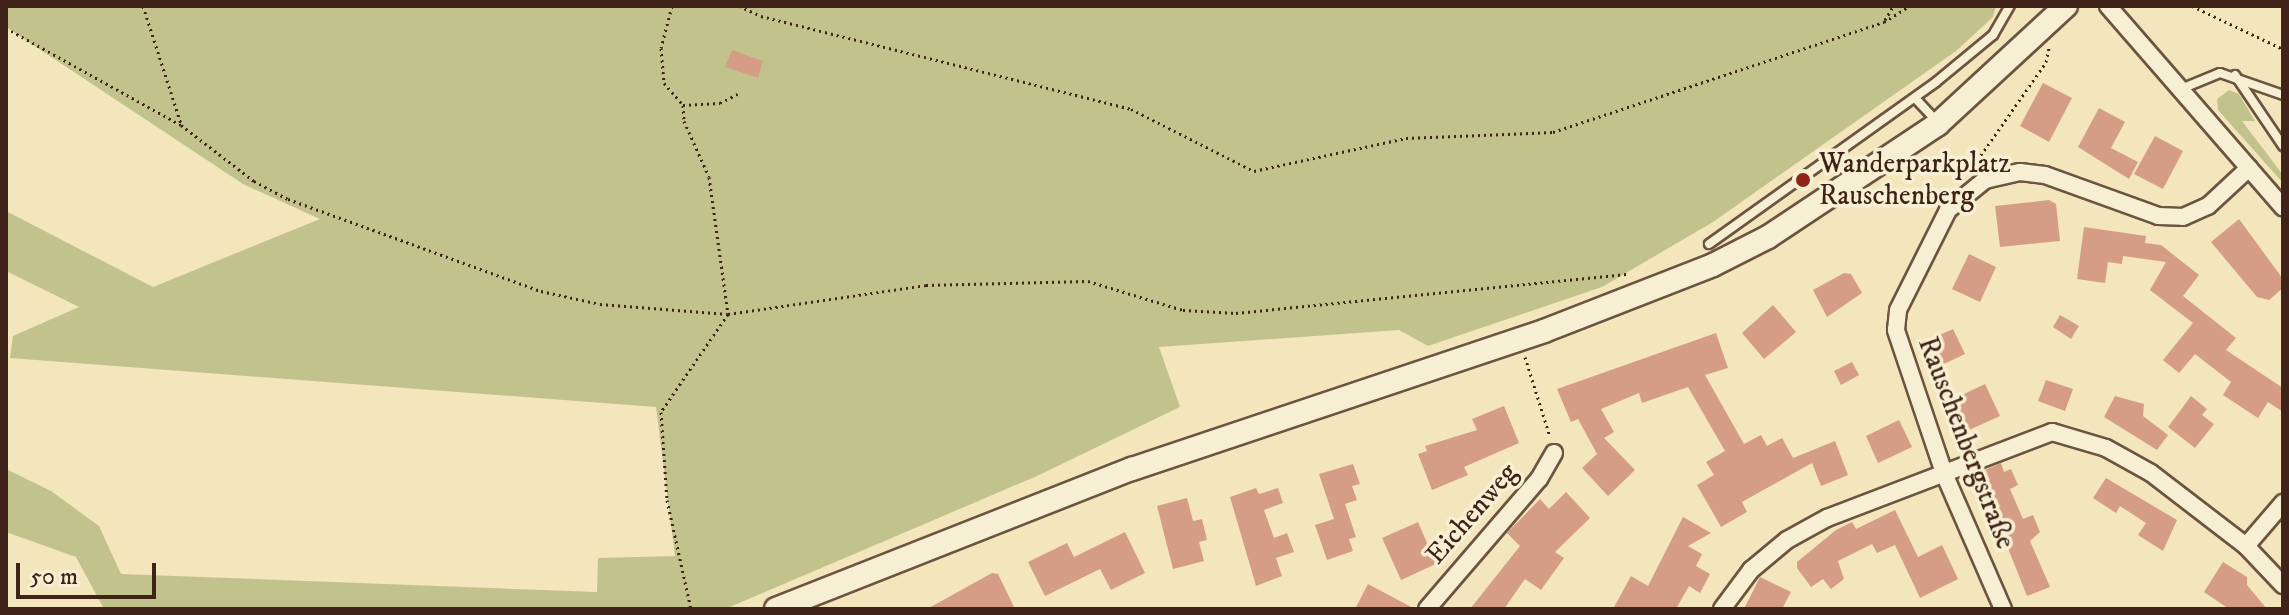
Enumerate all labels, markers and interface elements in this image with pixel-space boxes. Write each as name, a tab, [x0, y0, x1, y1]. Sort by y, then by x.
place label: Wanderparkplatz Rauschenberg	[1819, 147, 2011, 213]
marker: Wanderparkplatz Rauschenberg	[1794, 171, 1812, 189]
street label: Rauschenbergstraße	[1910, 332, 2022, 554]
street label: Eichenweg	[1419, 457, 1525, 571]
scale bar	[20, 547, 160, 597]
text: 50 m	[30, 562, 78, 592]

